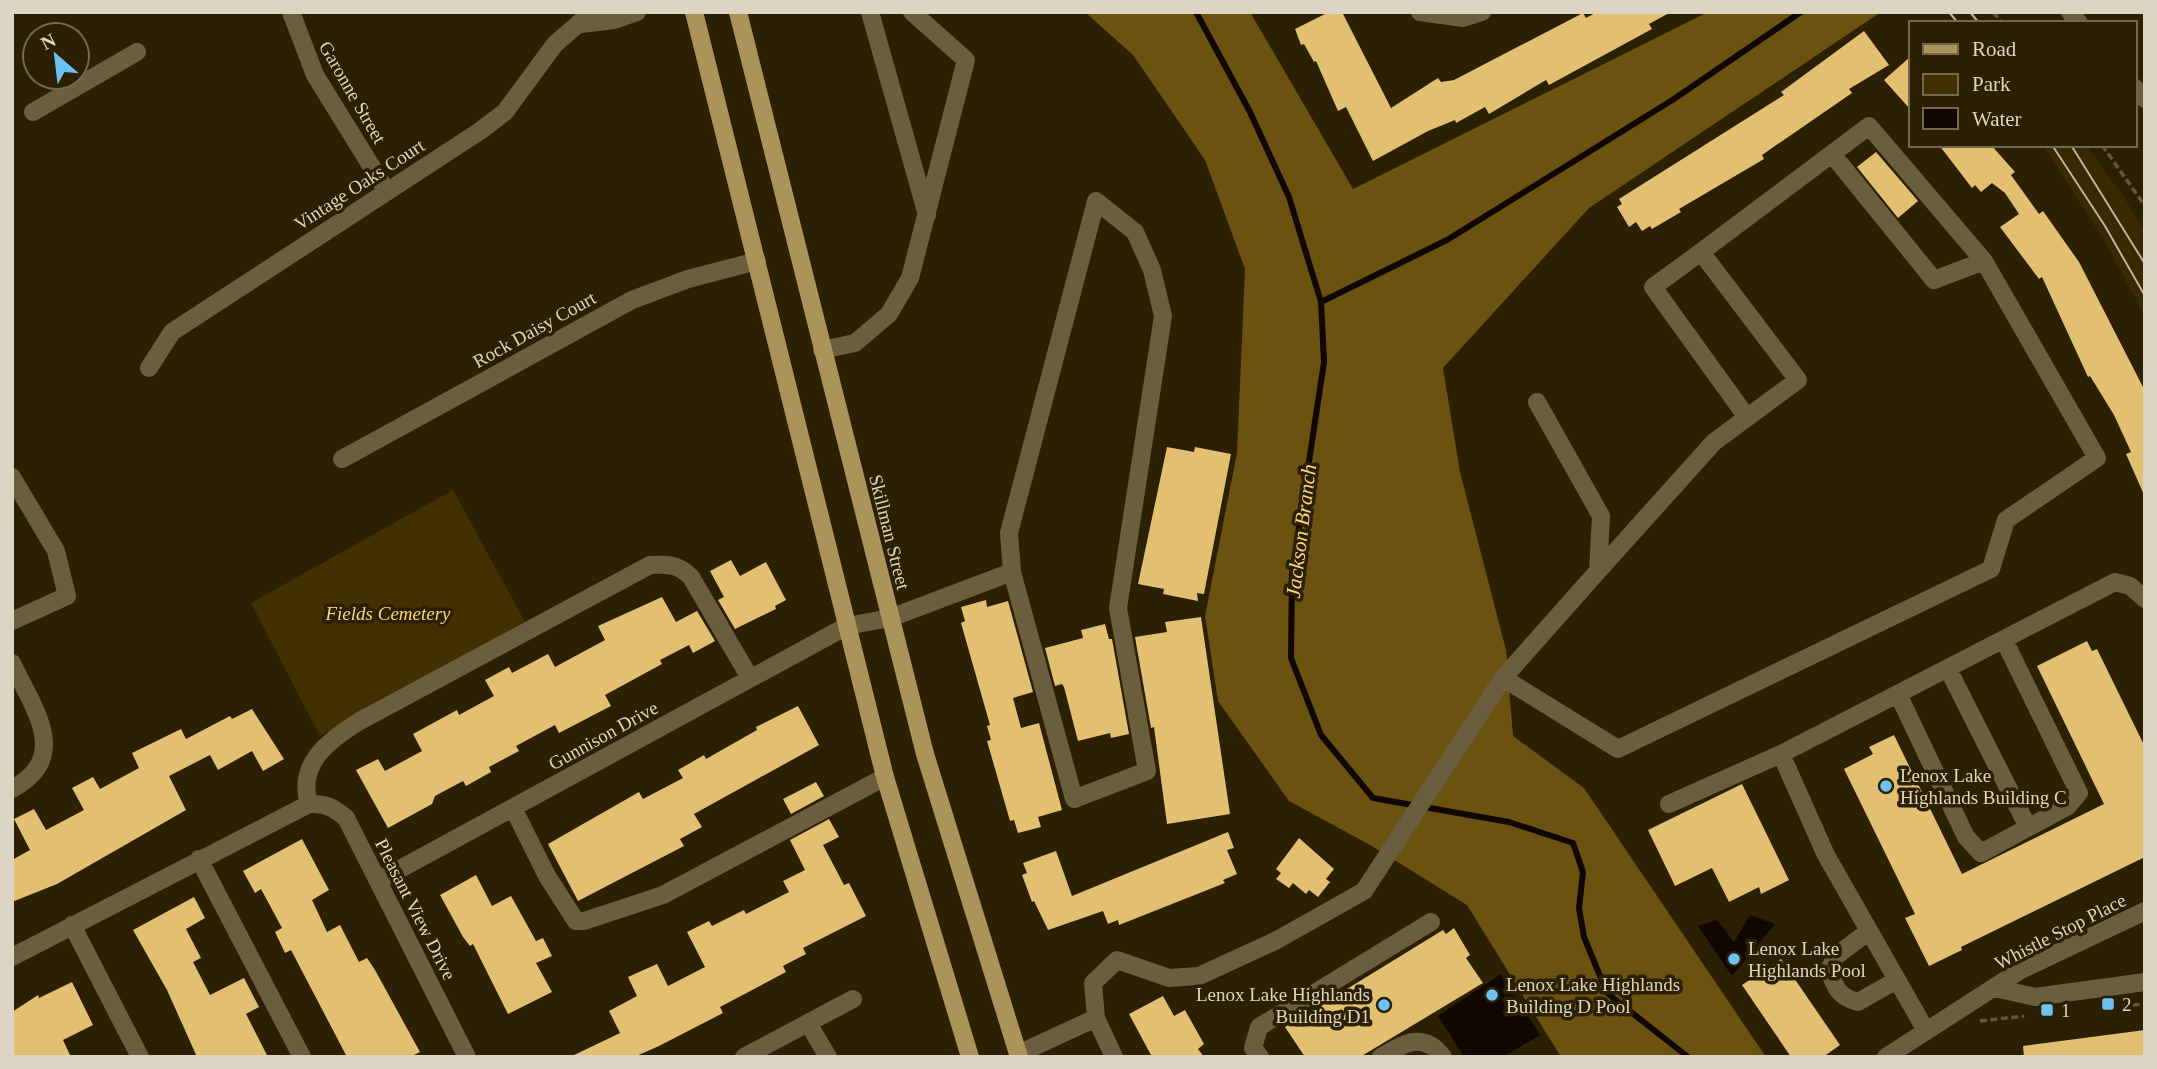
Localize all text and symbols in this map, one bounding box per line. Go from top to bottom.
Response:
north arrow [21,21,91,91]
legend [1909,21,2136,147]
text: N [37,29,59,54]
street label: Garonne Street [315,37,391,148]
text: Road [1972,37,2017,61]
text: Park [1972,72,2011,96]
text: Water [1972,107,2022,131]
street label: Vintage Oaks Court [290,134,429,234]
street label: Rock Daisy Court [469,287,600,372]
water label: Jackson Branch [1281,463,1321,599]
street label: Skillman Street [865,472,914,592]
park label: Fields Cemetery [324,603,451,624]
street label: Gunnison Drive [545,697,662,774]
place label: Lenox Lake Highlands Building C [1900,765,2067,808]
marker: Lenox Lake Highlands Building C [1878,778,1894,794]
street label: Pleasant View Drive [371,835,460,983]
street label: Whistle Stop Place [1991,889,2129,974]
place label: Lenox Lake Highlands Pool [1748,938,1866,981]
marker: Lenox Lake Highlands Pool [1726,951,1742,967]
place label: Lenox Lake Highlands Building D Pool [1506,974,1680,1017]
place label: Lenox Lake Highlands Building D1 [1196,984,1370,1027]
marker: Lenox Lake Highlands Building D Pool [1484,987,1500,1003]
place label: 2 [2122,994,2132,1015]
marker: 2 [2100,996,2116,1012]
marker: Lenox Lake Highlands Building D1 [1376,997,1392,1013]
place label: 1 [2061,1000,2071,1021]
marker: 1 [2039,1002,2055,1018]

